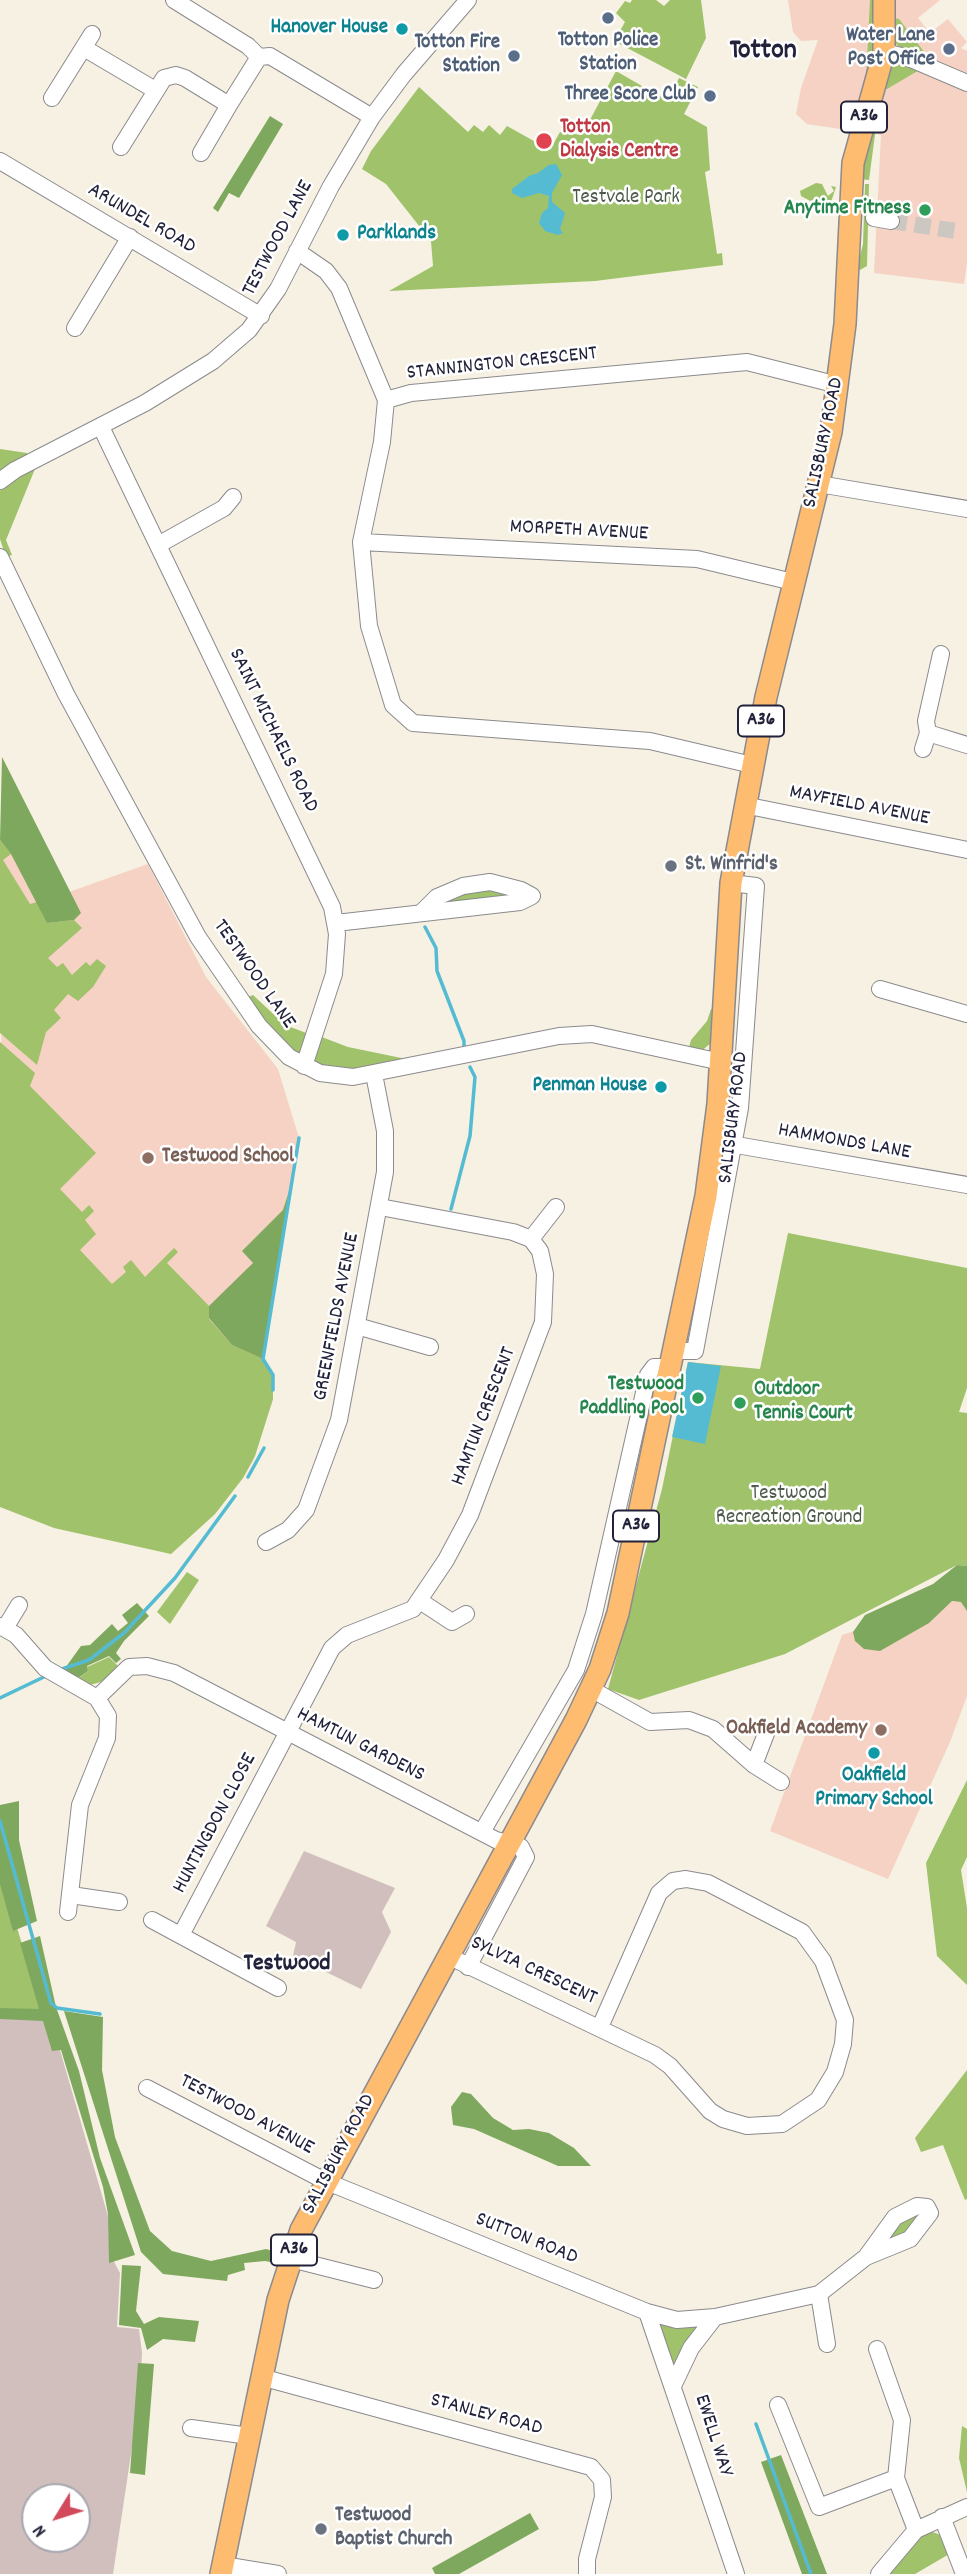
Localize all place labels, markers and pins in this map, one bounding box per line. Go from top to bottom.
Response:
marker: Totton Police Station [600,10,616,26]
place label: Hanover House [271,16,388,42]
marker: Hanover House [394,21,410,37]
place label: Water Lane Post Office [846,24,935,74]
place label: Totton Police Station [558,29,658,79]
place label: Totton Fire Station [415,31,500,81]
marker: Water Lane Post Office [941,41,957,57]
marker: Totton Fire Station [506,48,522,64]
place label: Three Score Club [564,83,696,109]
marker: Three Score Club [702,88,718,104]
place label: Totton Dialysis Centre [560,116,678,166]
marker: Totton Dialysis Centre [534,131,554,151]
place label: Anytime Fitness [784,197,911,223]
marker: Anytime Fitness [917,202,933,218]
place label: Parklands [357,222,436,248]
marker: Parklands [335,227,351,243]
place label: St. Winfrid's [685,853,778,879]
marker: St. Winfrid's [663,858,679,874]
place label: Penman House [533,1074,647,1100]
marker: Penman House [653,1079,669,1095]
place label: Testwood School [162,1145,294,1171]
marker: Testwood School [140,1150,156,1166]
place label: Testwood Paddling Pool [579,1373,684,1423]
place label: Outdoor Tennis Court [754,1378,853,1428]
marker: Testwood Paddling Pool [690,1390,706,1406]
marker: Outdoor Tennis Court [732,1395,748,1411]
place label: Oakfield Academy [726,1717,867,1743]
marker: Oakfield Academy [873,1722,889,1738]
marker: Oakfield Primary School [866,1745,882,1761]
place label: Oakfield Primary School [815,1764,933,1814]
place label: Testwood Baptist Church [335,2504,452,2554]
marker: Testwood Baptist Church [313,2521,329,2537]

